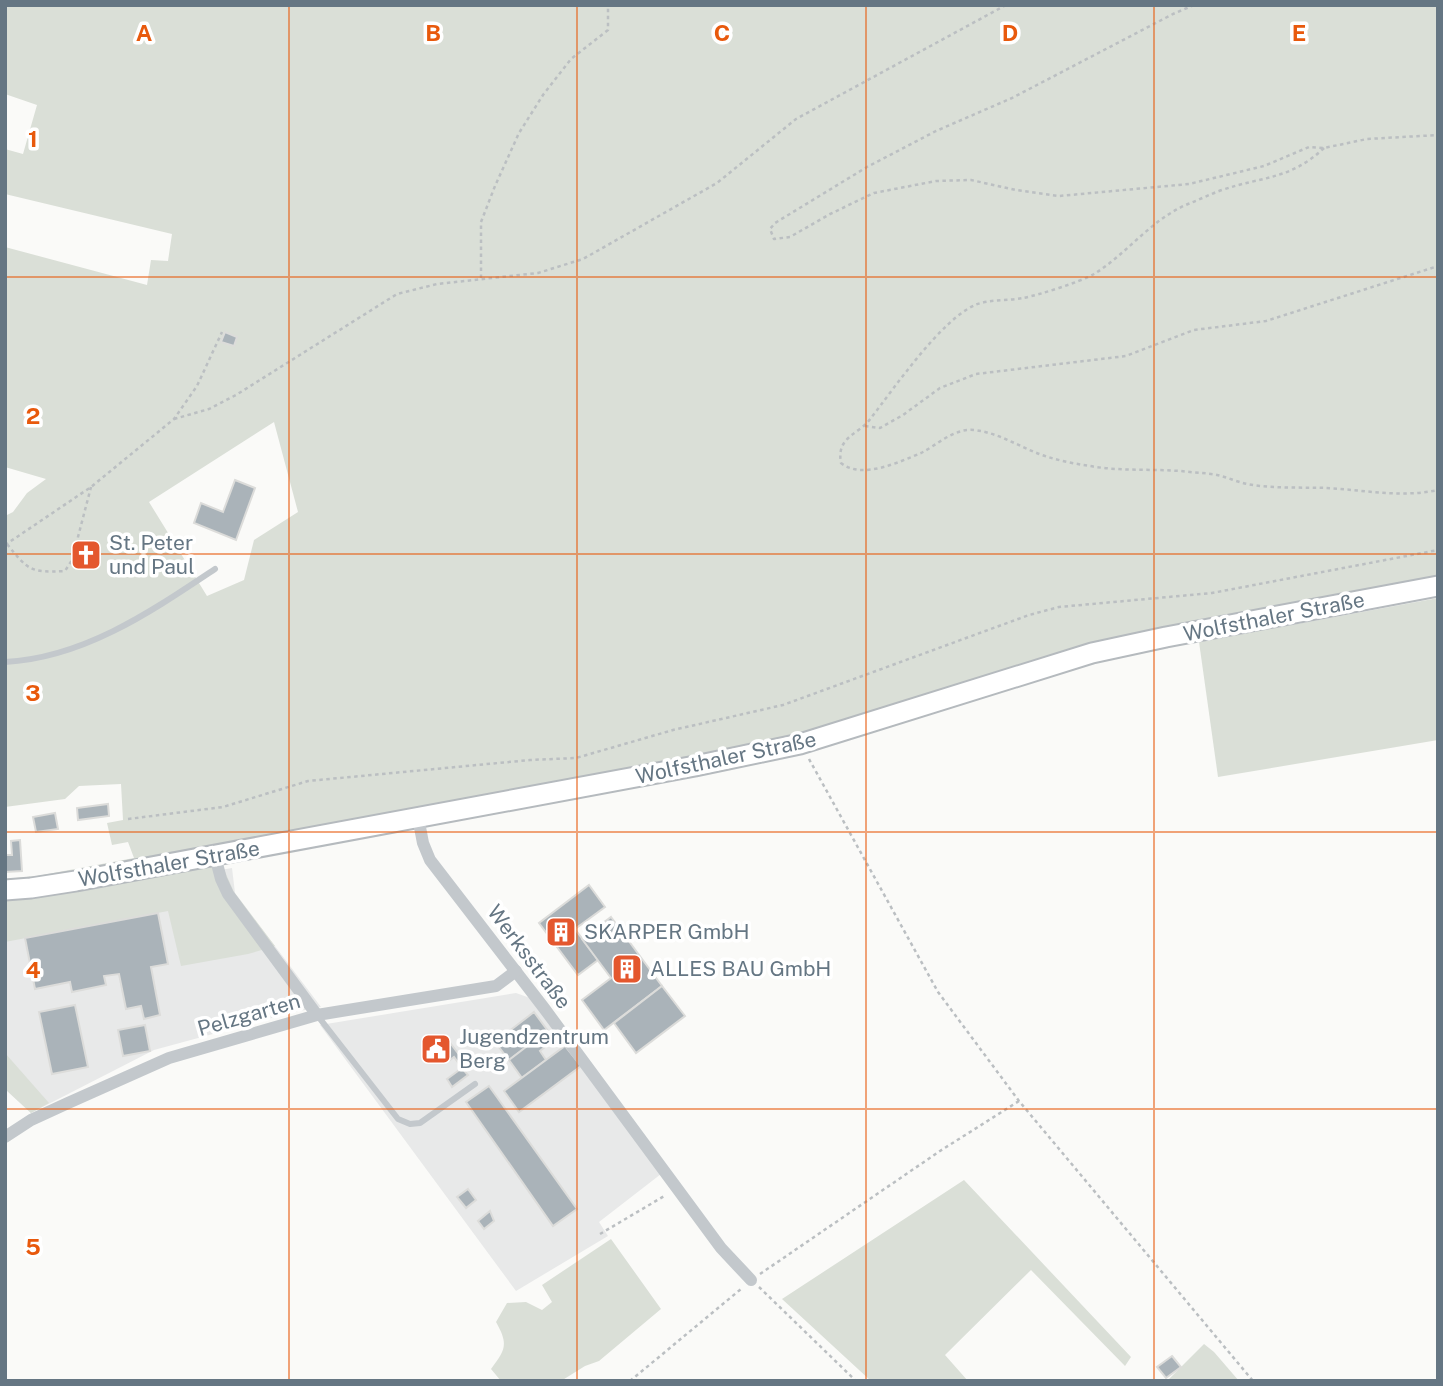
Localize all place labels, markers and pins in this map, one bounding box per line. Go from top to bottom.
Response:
place label: St. Peter und Paul [109,530,195,579]
church icon: St. Peter und Paul [69,538,103,572]
building icon: SKARPER GmbH [544,915,578,949]
place label: SKARPER GmbH [584,919,750,944]
building icon: ALLES BAU GmbH [610,952,644,986]
place label: ALLES BAU GmbH [650,956,831,981]
place label: Jugendzentrum Berg [459,1024,609,1073]
public building icon: Jugendzentrum Berg [419,1032,453,1066]

